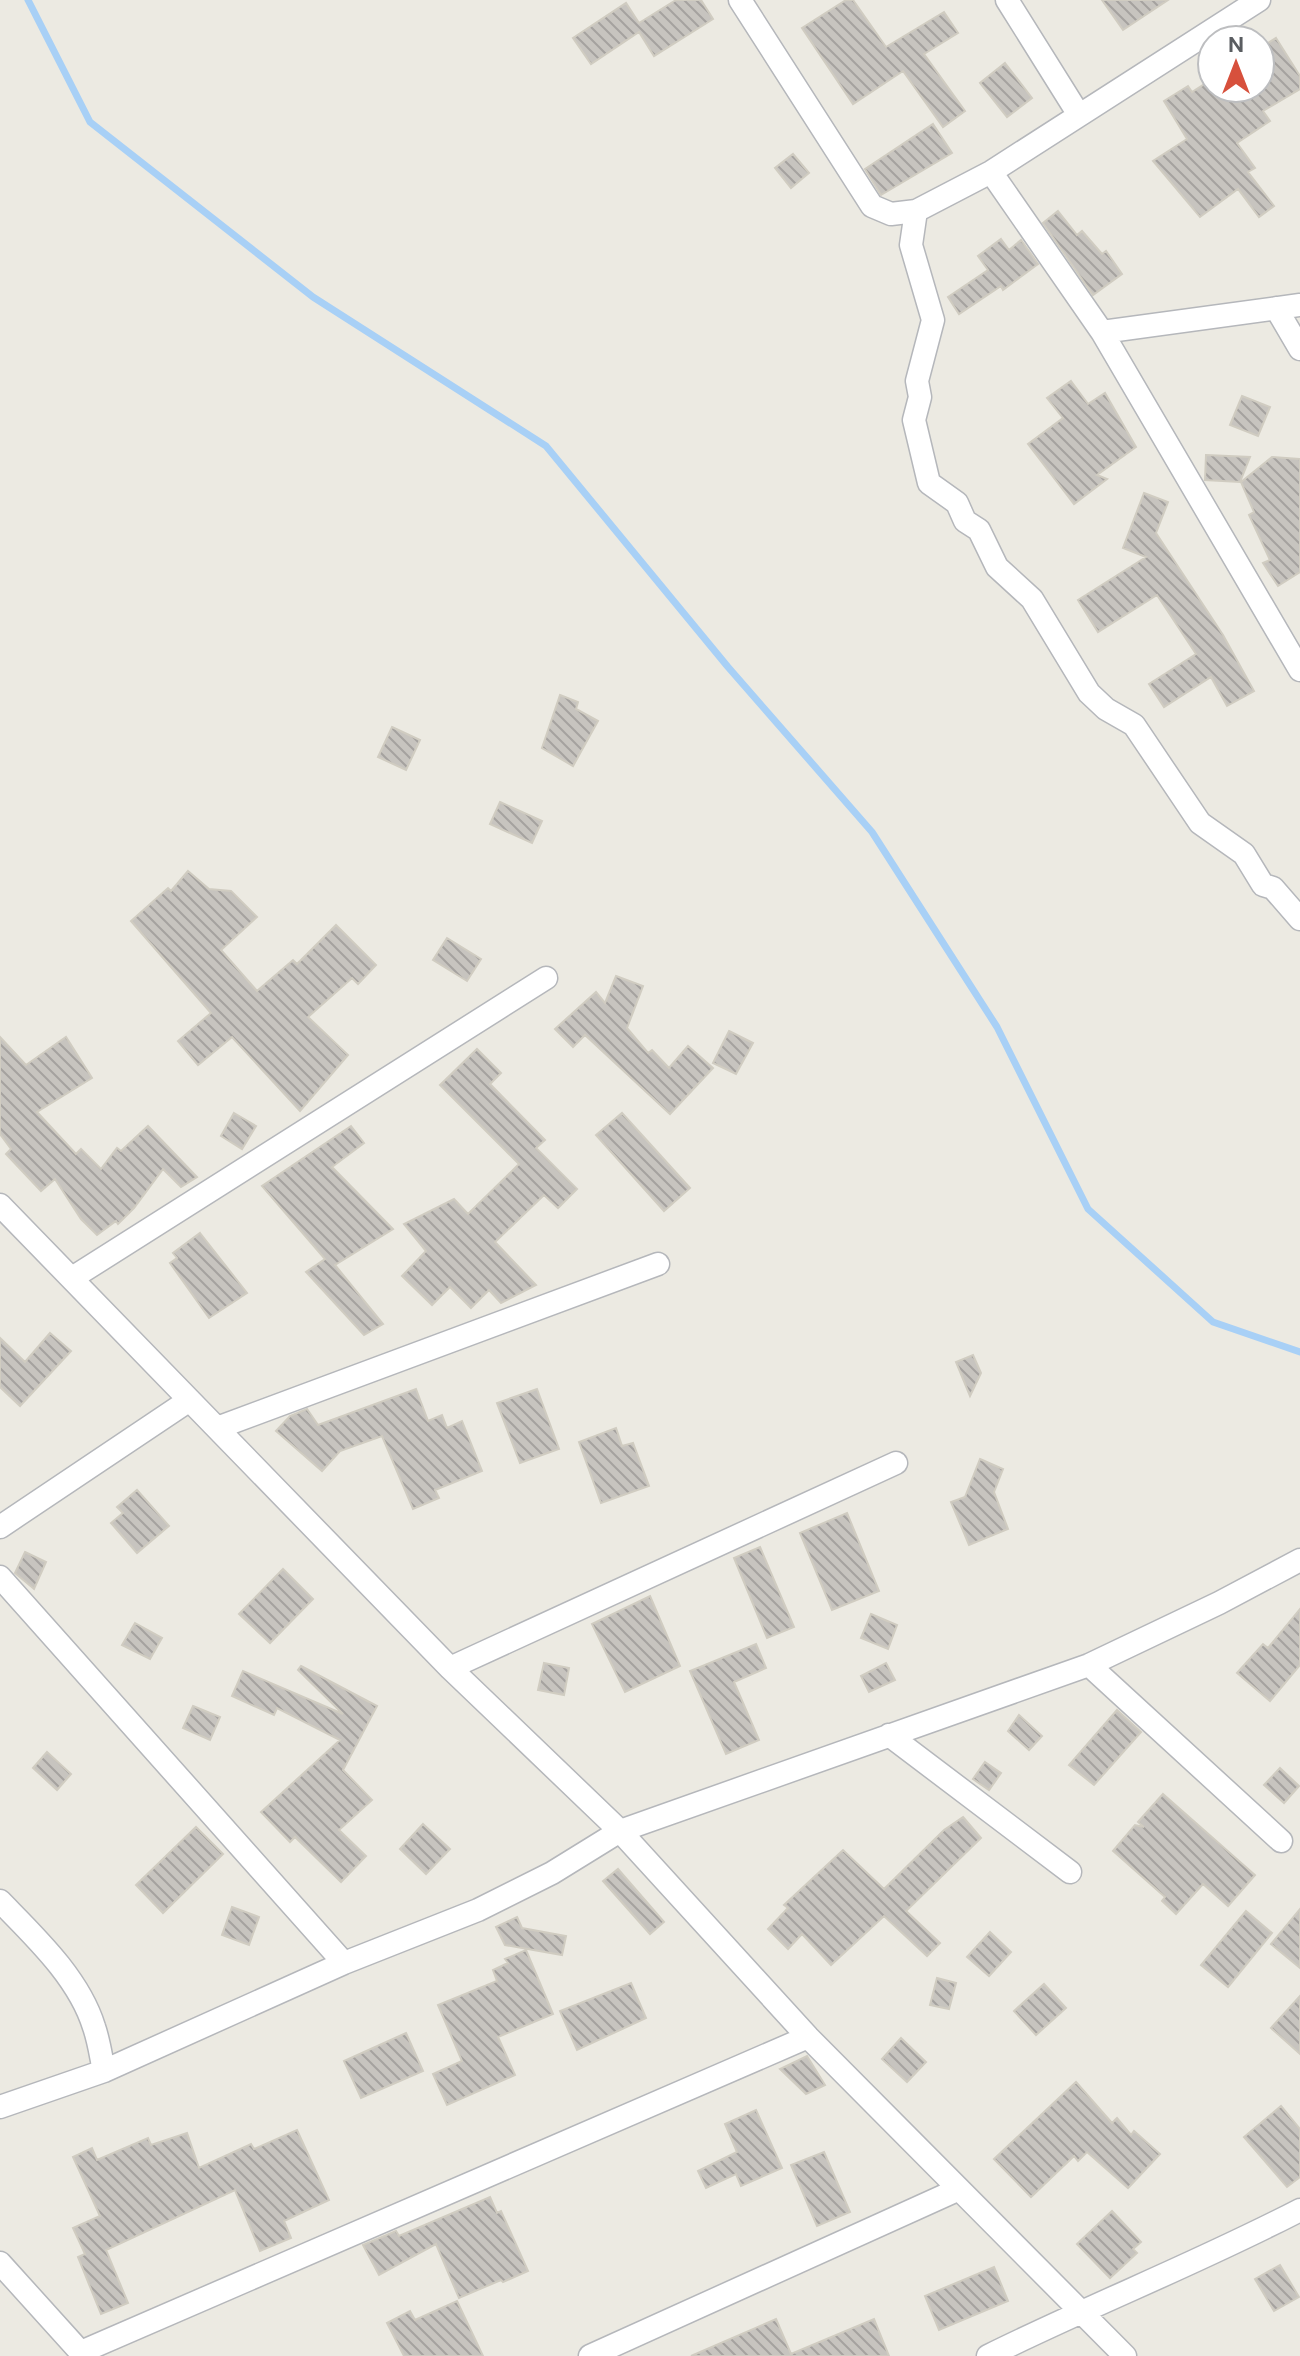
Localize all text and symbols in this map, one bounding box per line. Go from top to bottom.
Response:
north arrow [1196,24,1276,104]
text: N [1228,30,1244,59]

